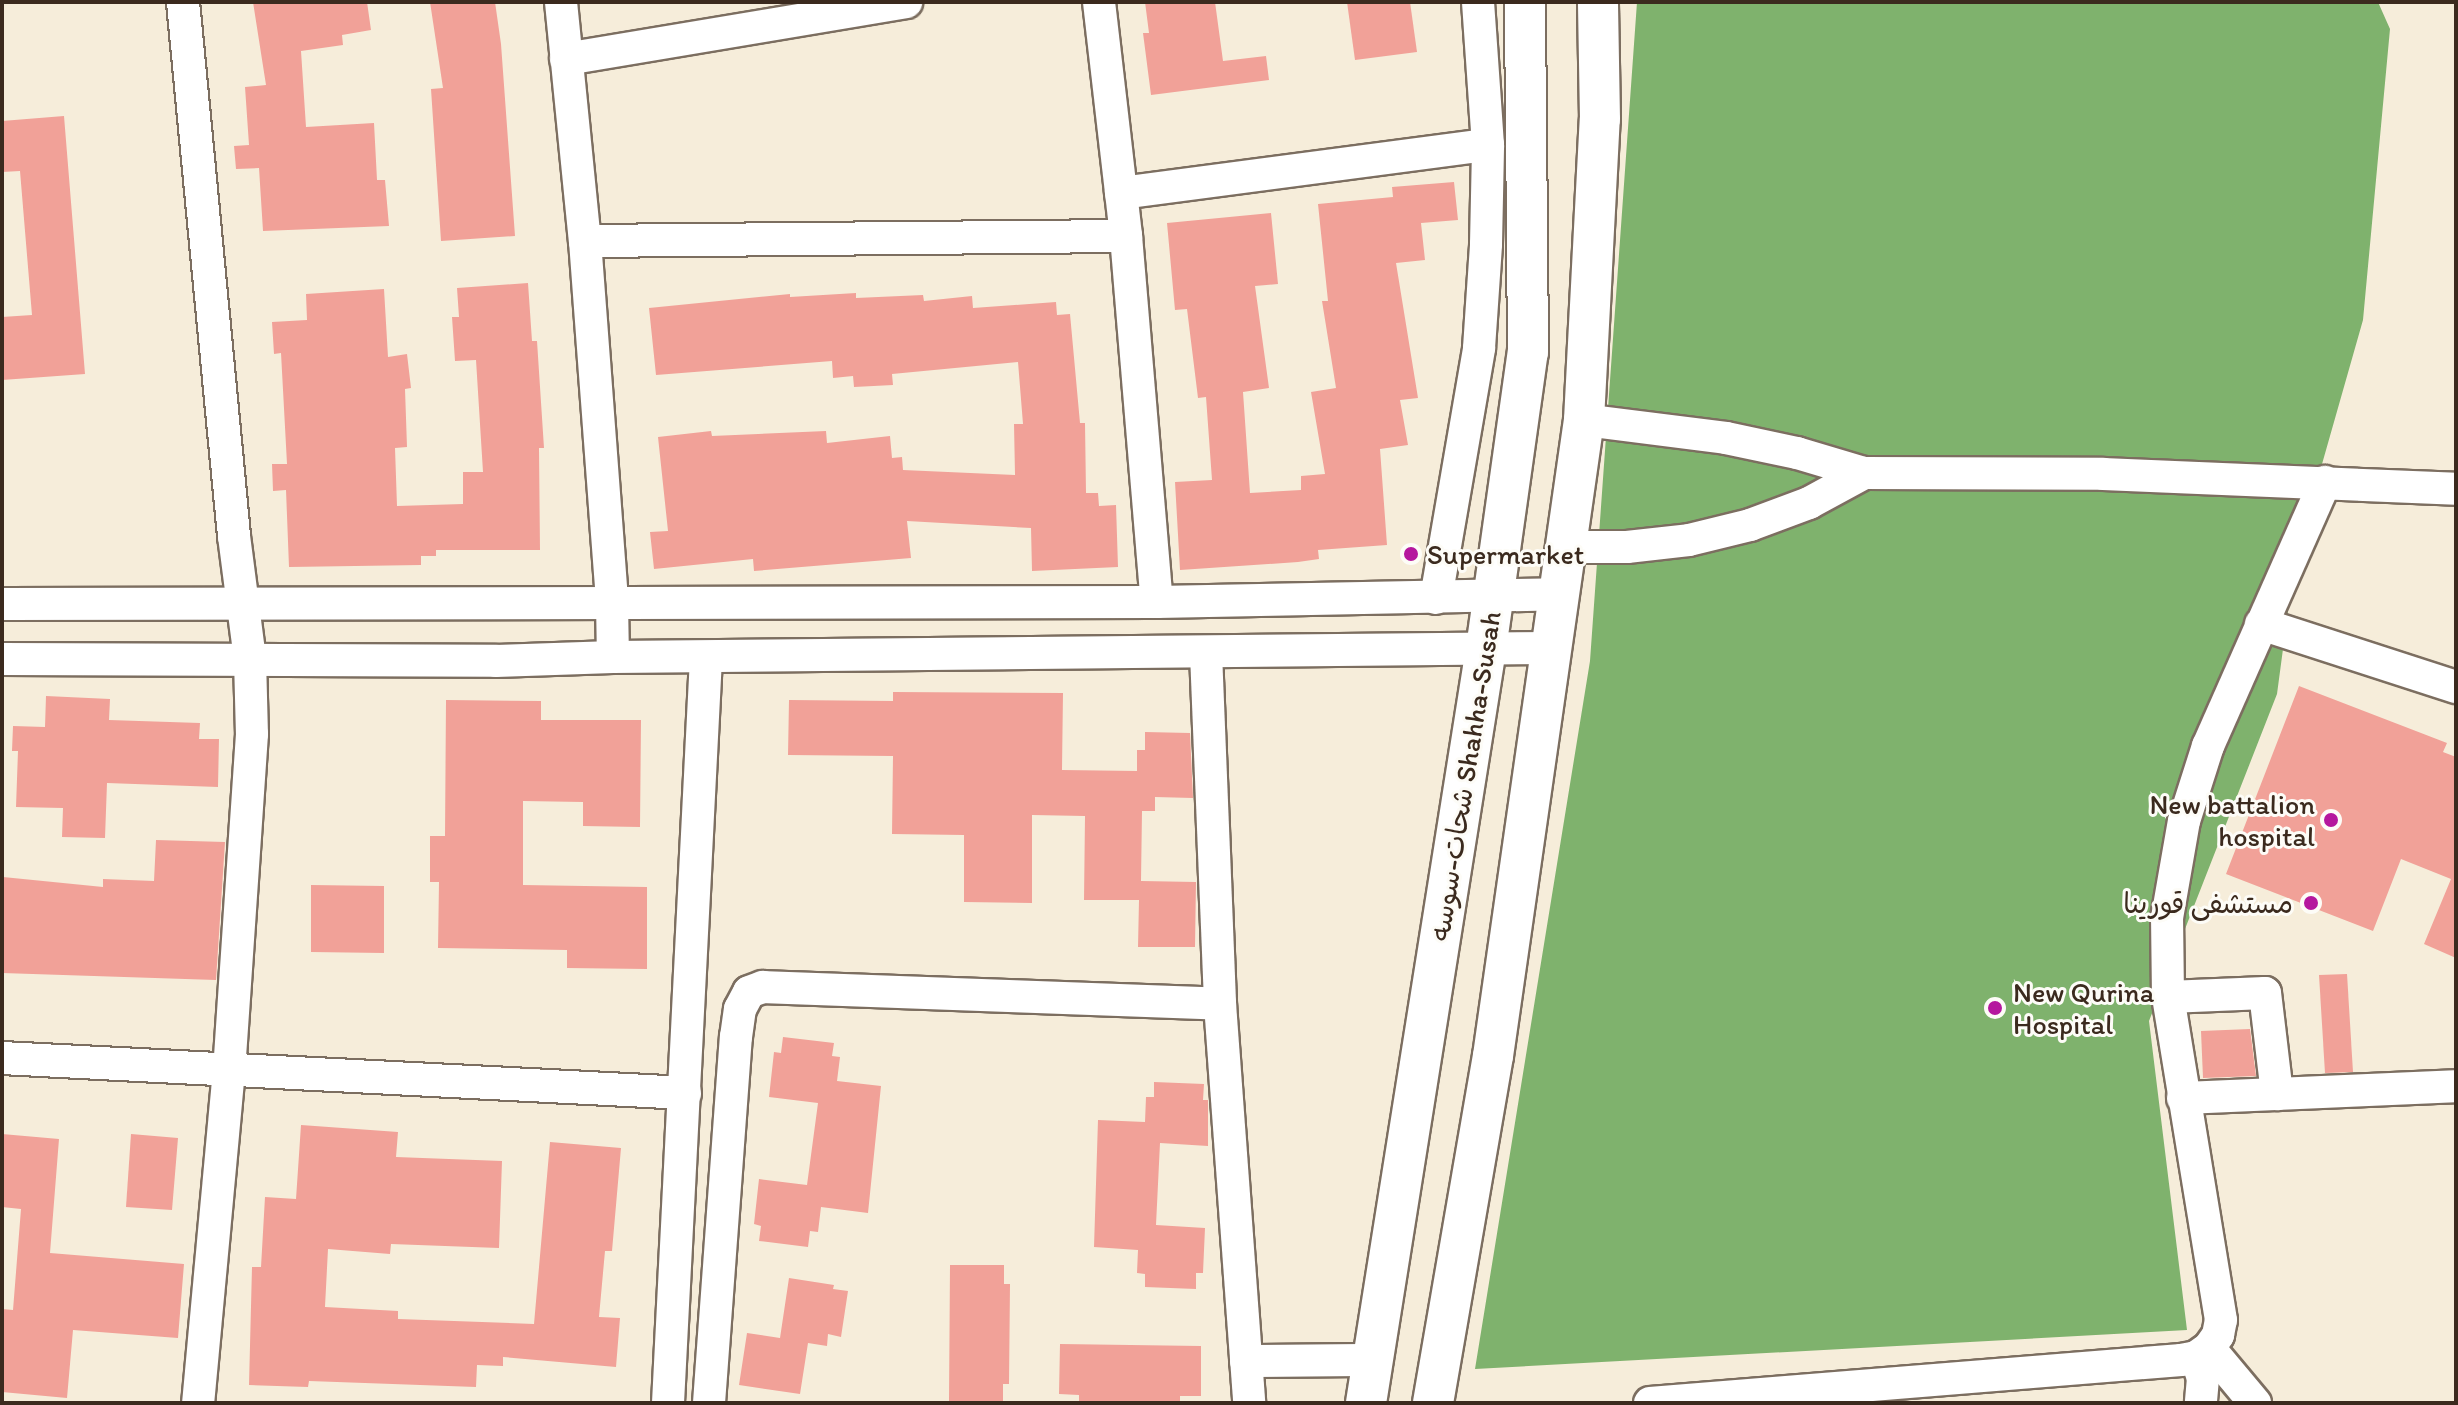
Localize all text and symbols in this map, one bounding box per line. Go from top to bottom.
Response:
place label: Supermarket [1427,537,1584,571]
marker: Supermarket [1402,545,1420,563]
street label: شحات-سوسه Shahha-Susah [1422,609,1508,943]
place label: New battalion hospital [2149,787,2315,853]
marker: New battalion hospital [2322,811,2340,829]
place label: مستشفى قورينا [2123,886,2293,920]
marker: مستشفى قورينا [2300,892,2322,914]
place label: New Qurina Hospital [2013,975,2154,1041]
marker: New Qurina Hospital [1984,997,2006,1019]

